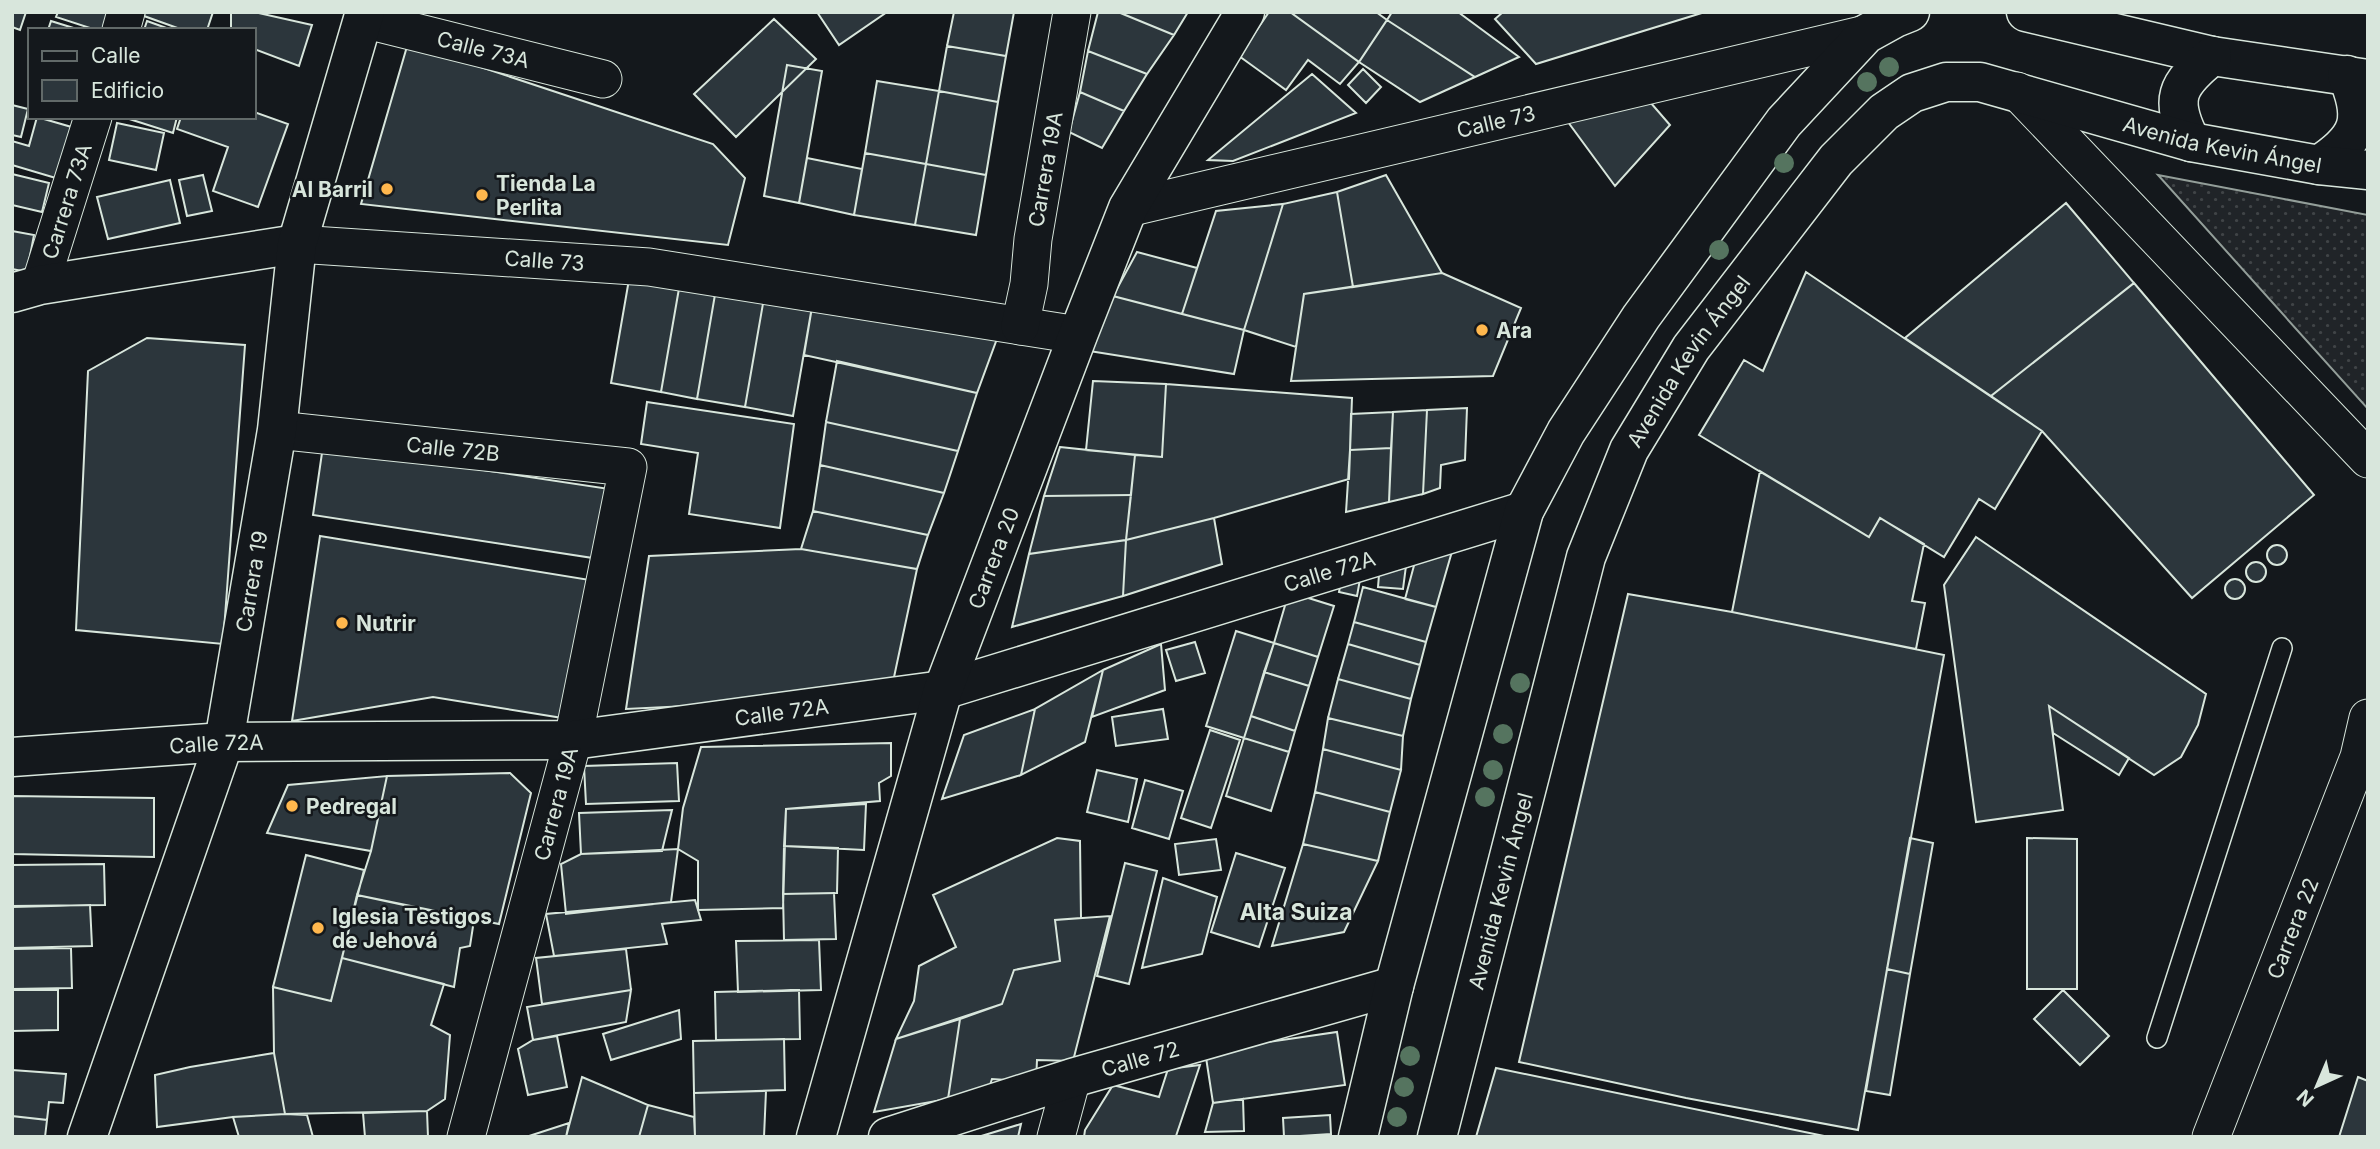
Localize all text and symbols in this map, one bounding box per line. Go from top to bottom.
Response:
street label: Calle 73A [434,25,532,73]
legend [28,28,256,119]
text: Calle [91,43,141,68]
text: Edificio [91,78,164,103]
street label: Calle 73 [1454,100,1538,143]
street label: Carrera 19A [1023,109,1067,229]
street label: Avenida Kevin Ángel [2120,111,2324,178]
street label: Carrera 73A [37,140,96,262]
place label: Tienda La Perlita [496,171,596,220]
place label: Al Barril [292,177,373,202]
marker: Al Barril [379,181,395,197]
marker: Tienda La Perlita [474,187,490,203]
street label: Calle 73 [504,245,585,275]
street label: Avenida Kevin Ángel [1621,270,1755,452]
place label: Ara [1496,318,1532,343]
marker: Ara [1474,322,1490,338]
street label: Calle 72B [405,431,501,466]
street label: Carrera 20 [963,504,1024,612]
street label: Carrera 19 [230,529,272,634]
street label: Calle 72A [1280,545,1378,597]
place label: Nutrir [356,611,416,636]
marker: Nutrir [334,615,350,631]
street label: Calle 72A [733,693,830,731]
street label: Calle 72A [168,729,264,758]
street label: Carrera 19A [529,744,583,864]
street label: Avenida Kevin Ángel [1463,790,1537,992]
place label: Pedregal [306,794,397,819]
marker: Pedregal [284,798,300,814]
street label: Carrera 22 [2261,874,2323,982]
district label: Alta Suiza [1239,898,1353,926]
place label: Iglesia Testigos de Jehová [332,904,492,953]
marker: Iglesia Testigos de Jehová [310,920,326,936]
street label: Calle 72 [1098,1036,1182,1082]
north arrow [2282,1051,2352,1121]
text: N [2292,1085,2319,1111]

